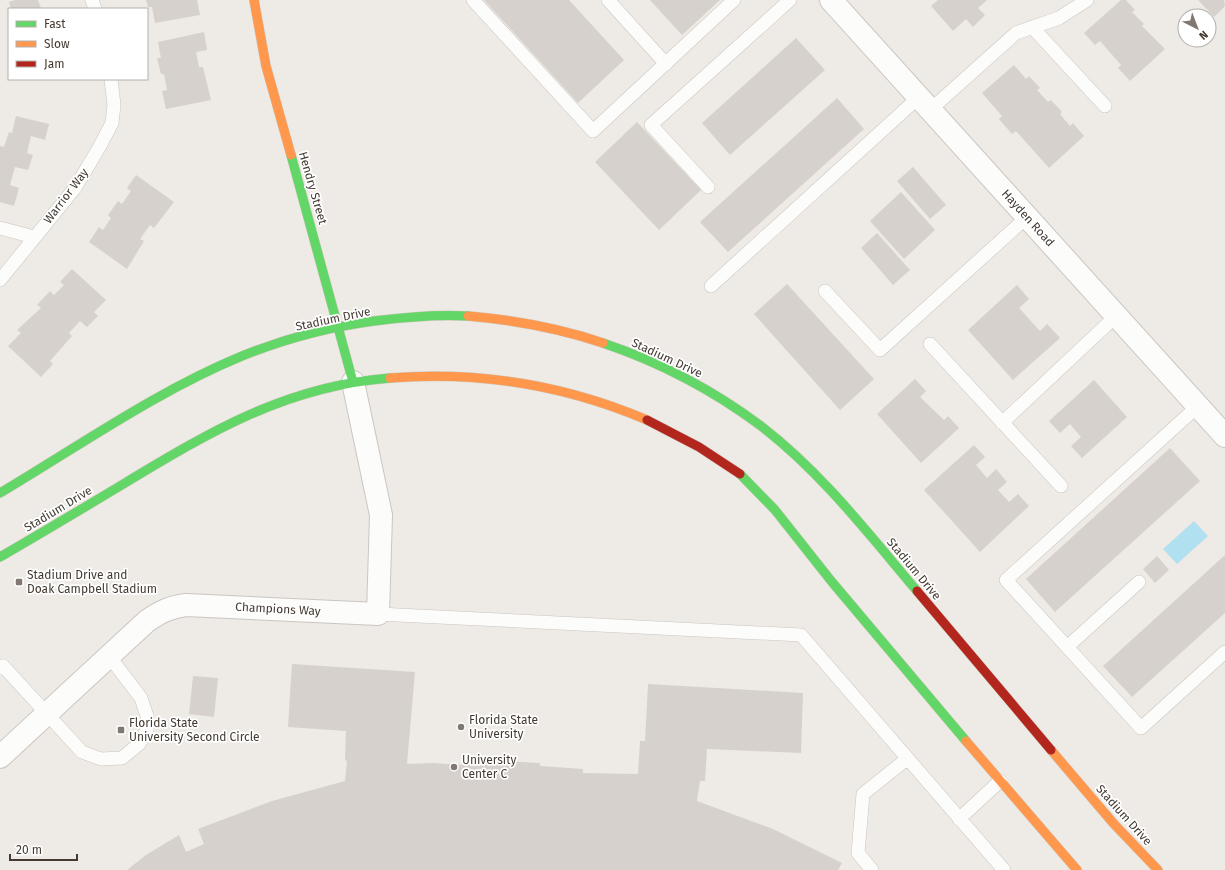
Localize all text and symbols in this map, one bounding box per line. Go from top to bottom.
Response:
legend [8,8,148,80]
north arrow [1177,8,1217,48]
text: Fast [44,17,66,31]
text: N [1196,28,1210,42]
text: Slow [44,37,70,51]
text: Jam [44,57,64,71]
street label: Hendry Street [296,150,330,227]
street label: Warrior Way [41,166,91,226]
street label: Hayden Road [999,187,1057,249]
street label: Stadium Drive [294,304,372,334]
street label: Stadium Drive [629,335,705,381]
street label: Stadium Drive [22,483,94,535]
street label: Stadium Drive [884,535,944,603]
place label: Stadium Drive and Doak Campbell Stadium [27,568,157,596]
marker: Stadium Drive and Doak Campbell Stadium [14,577,24,587]
street label: Champions Way [235,600,321,618]
place label: Florida State University [469,713,538,741]
place label: Florida State University Second Circle [129,716,260,744]
marker: Florida State University [456,722,466,732]
marker: Florida State University Second Circle [116,725,126,735]
place label: University Center C [462,753,516,781]
marker: University Center C [449,762,459,772]
street label: Stadium Drive [1093,782,1155,848]
scale bar [10,836,77,862]
text: 20 m [16,843,42,857]

